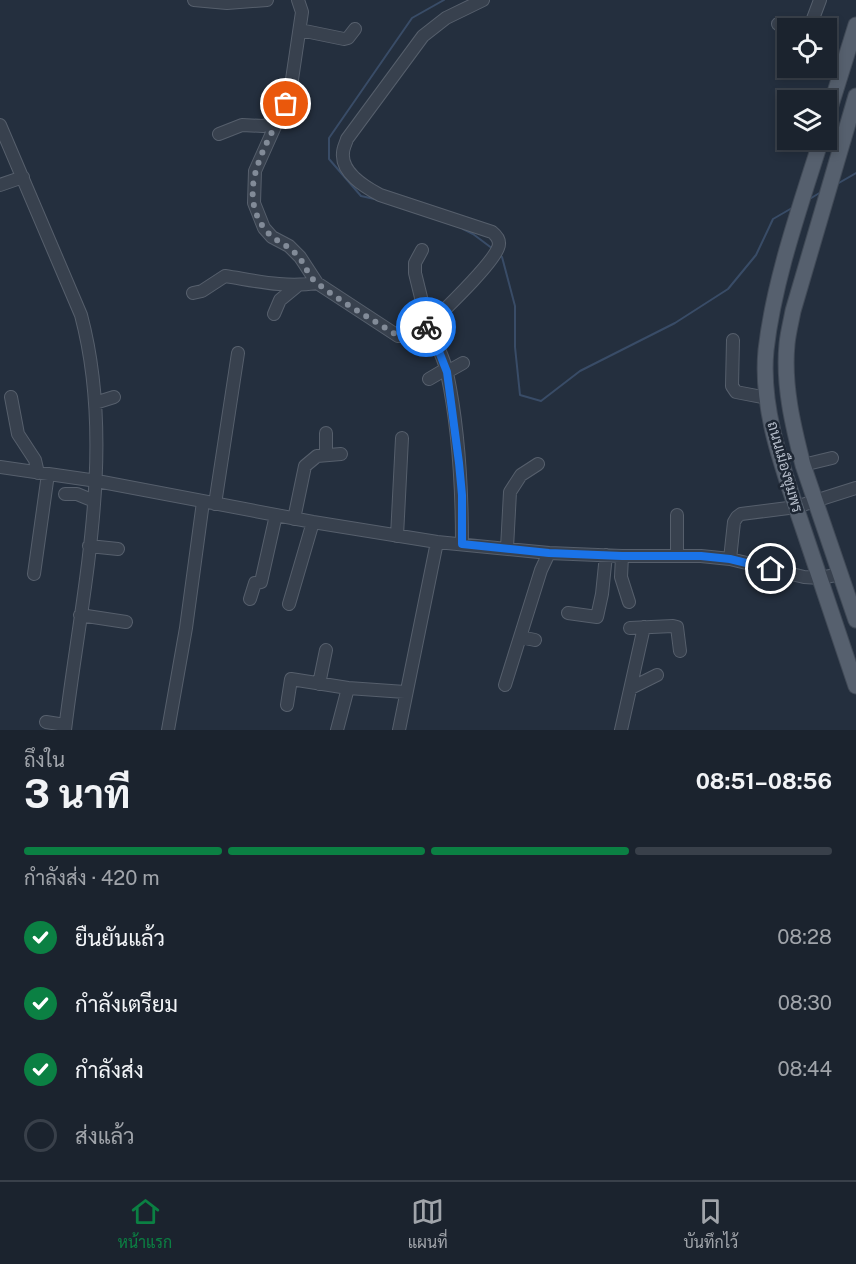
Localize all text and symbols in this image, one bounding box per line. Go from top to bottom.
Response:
map controls [777,18,837,150]
button: locate [777,18,837,78]
pin [260,78,311,129]
icon: bag [269,87,302,120]
button: layers [777,90,837,150]
courier [396,297,456,357]
icon: bike [410,311,443,344]
street label: ถนนเมืองชุมพร [762,419,808,515]
pin [745,543,796,594]
icon: home [754,552,787,585]
text: ถึงใน [24,748,65,772]
text: 08:51–08:56 [696,768,832,794]
text: 3 นาที [24,771,130,817]
text: กำลังส่ง · 420 m [24,866,160,890]
icon: check [24,921,57,954]
text: ยืนยันแล้ว [75,925,165,951]
text: 08:28 [777,925,832,949]
icon: check [24,987,57,1020]
text: กำลังเตรียม [75,991,178,1017]
text: 08:30 [778,991,832,1015]
icon: check [24,1053,57,1086]
text: กำลังส่ง [75,1057,144,1083]
text: 08:44 [777,1057,832,1081]
text: ส่งแล้ว [75,1123,135,1149]
tab: หน้าแรก [118,1195,172,1252]
tab: แผนที่ [408,1195,448,1252]
tab: บันทึกไว้ [683,1195,738,1252]

